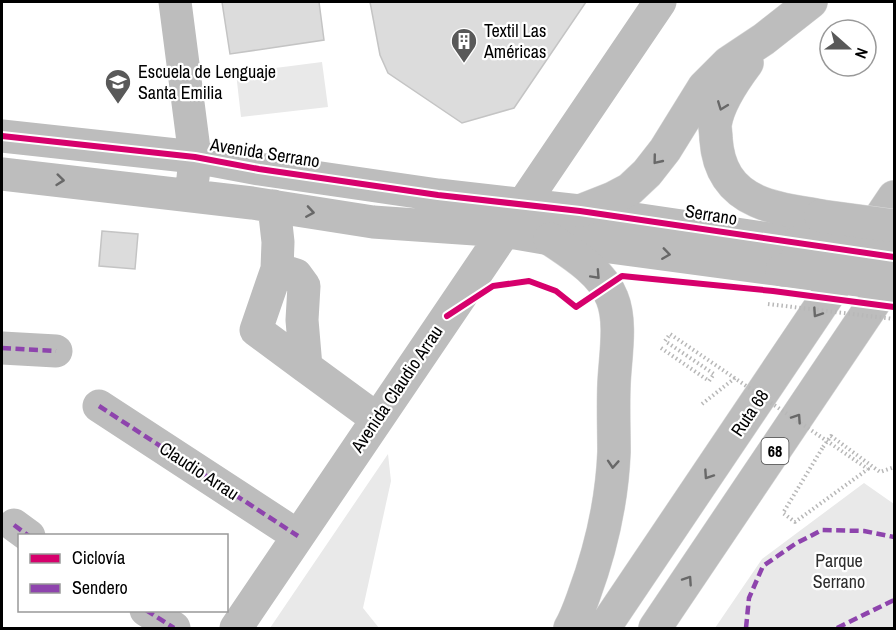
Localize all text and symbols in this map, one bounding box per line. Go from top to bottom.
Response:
place label: Textil Las Américas [483,18,546,64]
north arrow [818,18,878,78]
building icon: Textil Las Américas [449,26,479,64]
text: N [850,45,874,62]
place label: Escuela de Lenguaje Santa Emilia [138,59,276,105]
school or university icon: Escuela de Lenguaje Santa Emilia [103,67,133,105]
one-way arrow [716,100,729,111]
street label: Avenida Serrano [208,131,322,173]
one-way arrow [654,153,665,164]
one-way arrow [55,174,64,186]
street label: Serrano [683,198,739,231]
one-way arrow [305,205,315,217]
one-way arrow [661,248,670,260]
one-way arrow [589,268,600,279]
one-way arrow [813,306,824,317]
street label: Avenida Claudio Arrau [344,320,448,458]
street label: Ruta 68 [725,384,774,441]
one-way arrow [789,414,801,424]
street label: Claudio Arrau [155,436,244,506]
road number: 68 [762,438,788,464]
one-way arrow [607,459,620,468]
one-way arrow [704,468,715,479]
legend [18,534,228,612]
text: Ciclovía [72,545,125,570]
park label: Parque Serrano [813,548,865,594]
text: Sendero [72,575,128,600]
one-way arrow [680,576,692,586]

